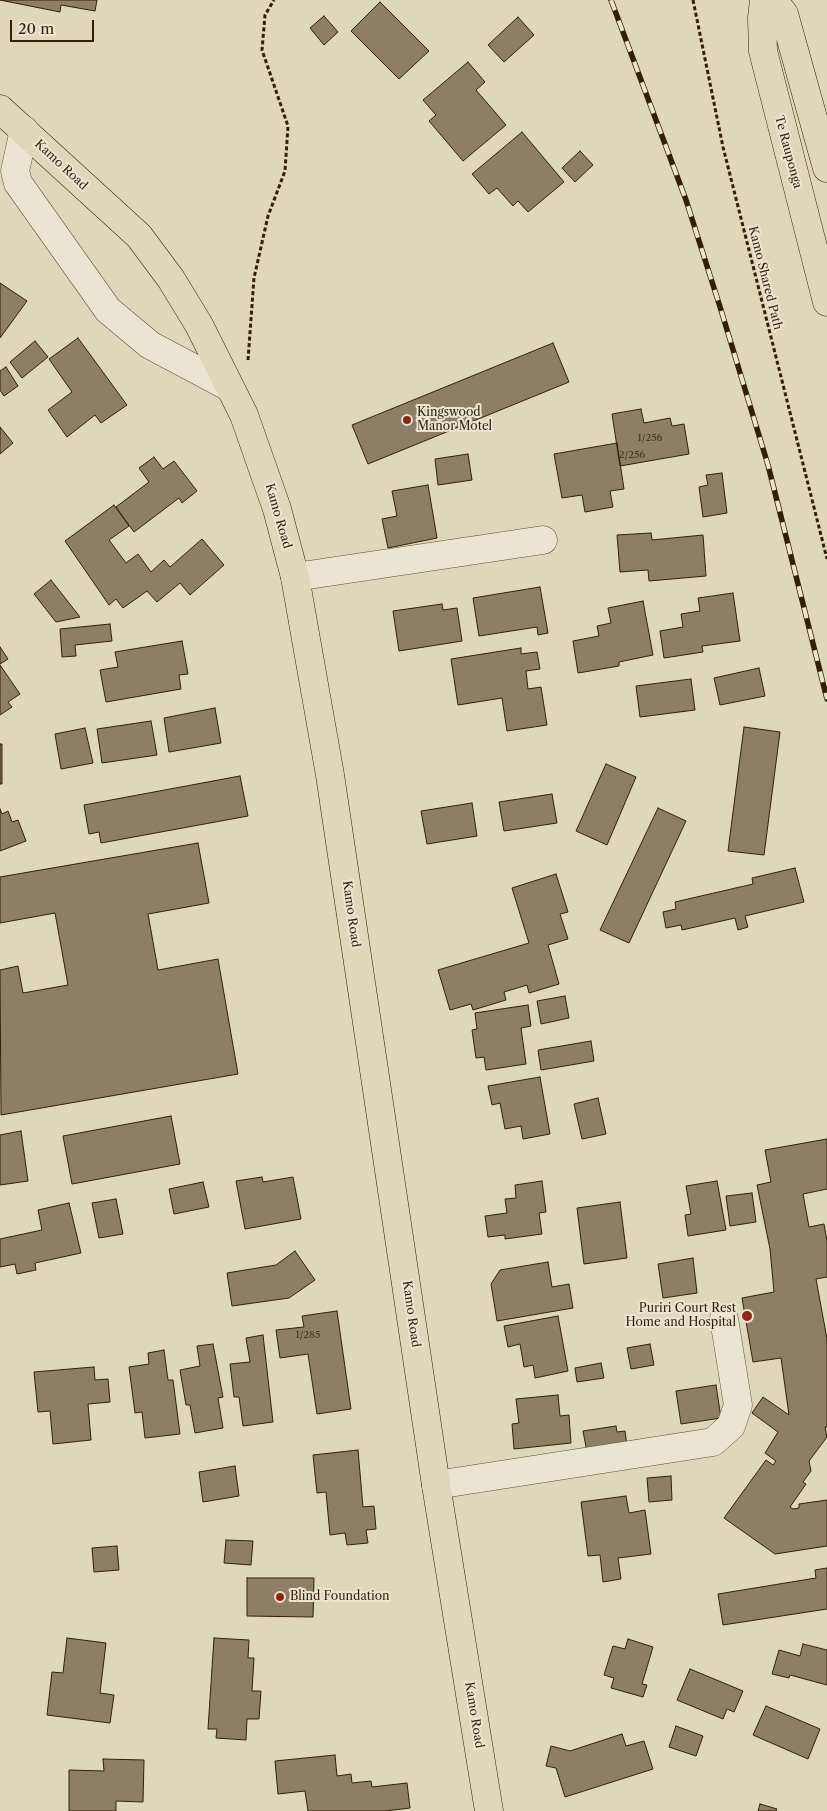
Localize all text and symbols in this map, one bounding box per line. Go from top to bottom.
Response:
scale bar [12,10,96,42]
text: 20 m [18,19,54,38]
street label: Te Rauponga [771,114,805,190]
street label: Kamo Road [32,137,90,193]
street label: Kamo Shared Path [745,225,785,331]
place label: Kingswood Manor Motel [417,406,492,434]
marker: Kingswood Manor Motel [401,414,413,426]
house number: 1/256 [638,432,662,444]
house number: 2/256 [619,449,645,461]
street label: Kamo Road [262,482,294,550]
street label: Kamo Road [339,880,363,948]
street label: Kamo Road [399,1280,423,1348]
place label: Puriri Court Rest Home and Hospital [625,1302,736,1330]
marker: Puriri Court Rest Home and Hospital [740,1309,754,1323]
house number: 1/285 [296,1329,320,1341]
place label: Blind Foundation [290,1590,389,1604]
marker: Blind Foundation [274,1591,286,1603]
street label: Kamo Road [462,1681,486,1749]

